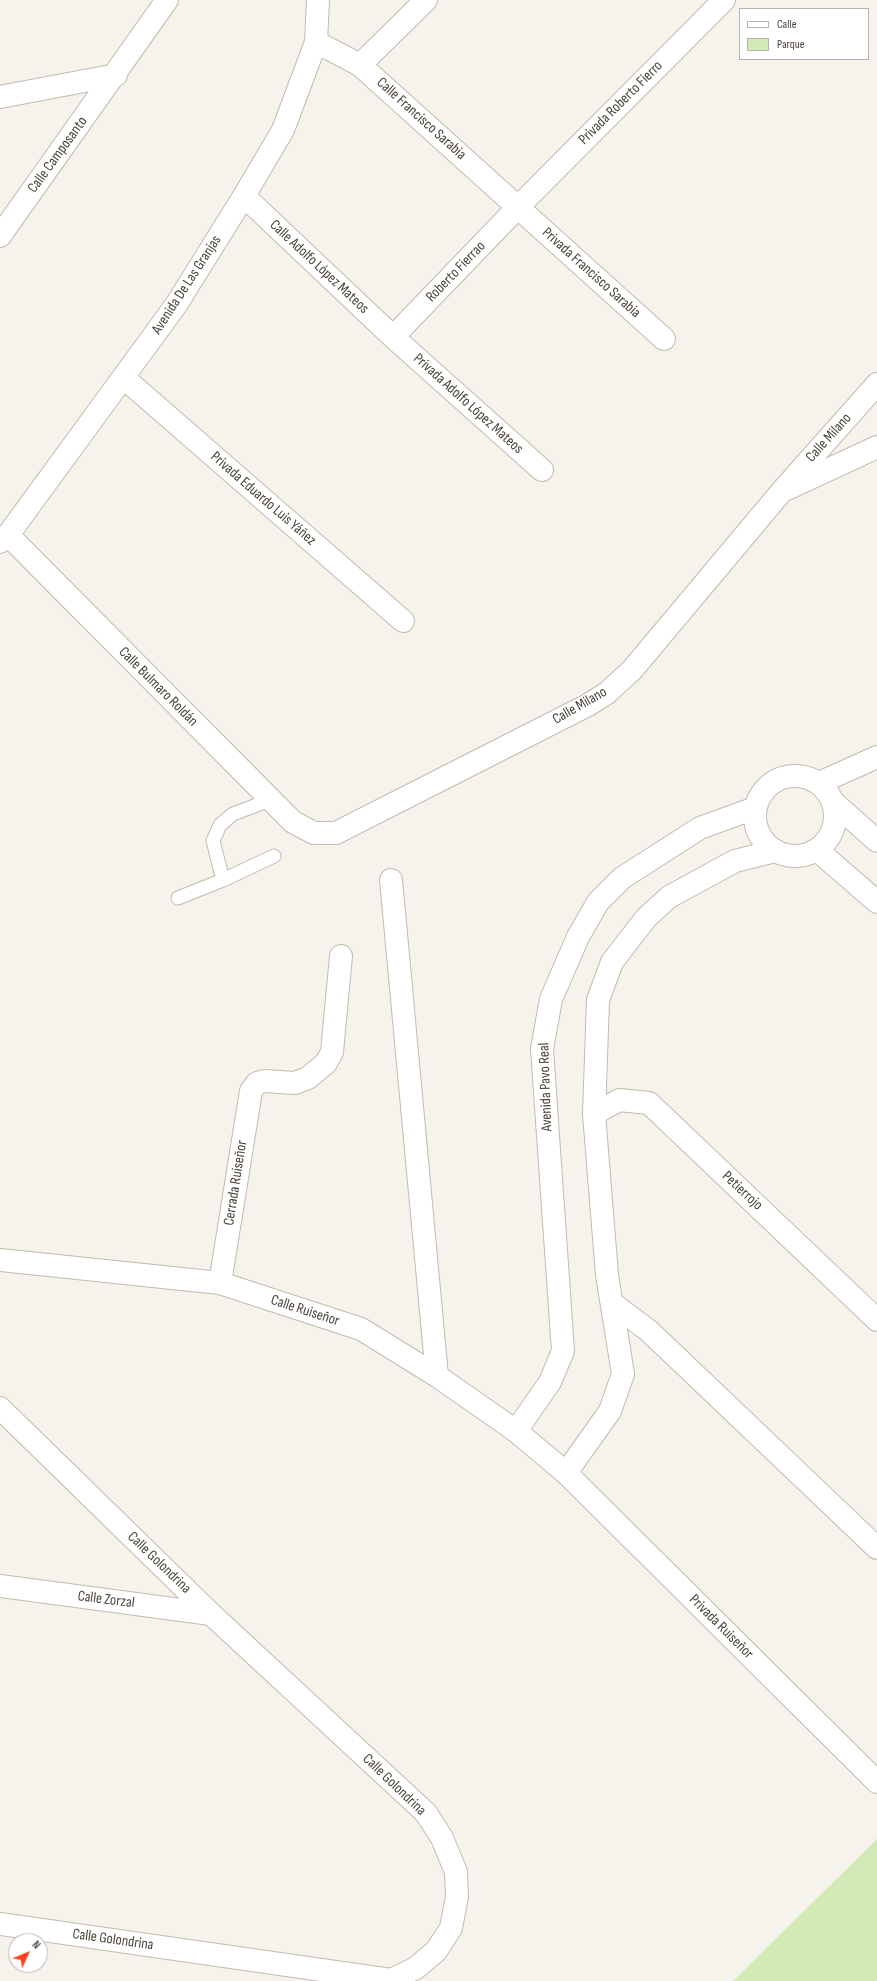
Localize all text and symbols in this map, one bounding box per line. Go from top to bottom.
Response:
legend [739,8,869,60]
text: Calle [777,17,797,32]
text: Parque [777,37,805,52]
street label: Privada Roberto Fierro [575,57,667,149]
street label: Calle Francisco Sarabia [373,74,469,164]
street label: Calle Camposanto [24,113,92,197]
street label: Calle Adolfo López Mateos [266,216,372,318]
street label: Privada Francisco Sarabia [538,224,644,322]
street label: Avenida De Las Granjas [148,232,226,338]
street label: Roberto Fierrao [422,238,490,306]
street label: Privada Adolfo López Mateos [409,350,527,458]
street label: Calle Milano [802,410,856,466]
street label: Privada Eduardo Luis Yáñez [206,448,320,550]
street label: Calle Bulmaro Roldán [115,644,201,730]
street label: Calle Milano [550,683,610,729]
street label: Avenida Pavo Real [535,1042,557,1132]
street label: Cerrada Ruiseñor [220,1139,252,1227]
street label: Petierrojo [718,1168,766,1214]
street label: Calle Ruiseñor [268,1291,342,1331]
street label: Calle Golondrina [123,1528,195,1598]
street label: Calle Zorzal [77,1588,135,1612]
street label: Privada Ruiseñor [685,1591,757,1663]
street label: Calle Golondrina [358,1750,430,1820]
street label: Calle Golondrina [71,1925,155,1955]
north arrow [8,1933,48,1973]
text: N [30,1938,43,1952]

